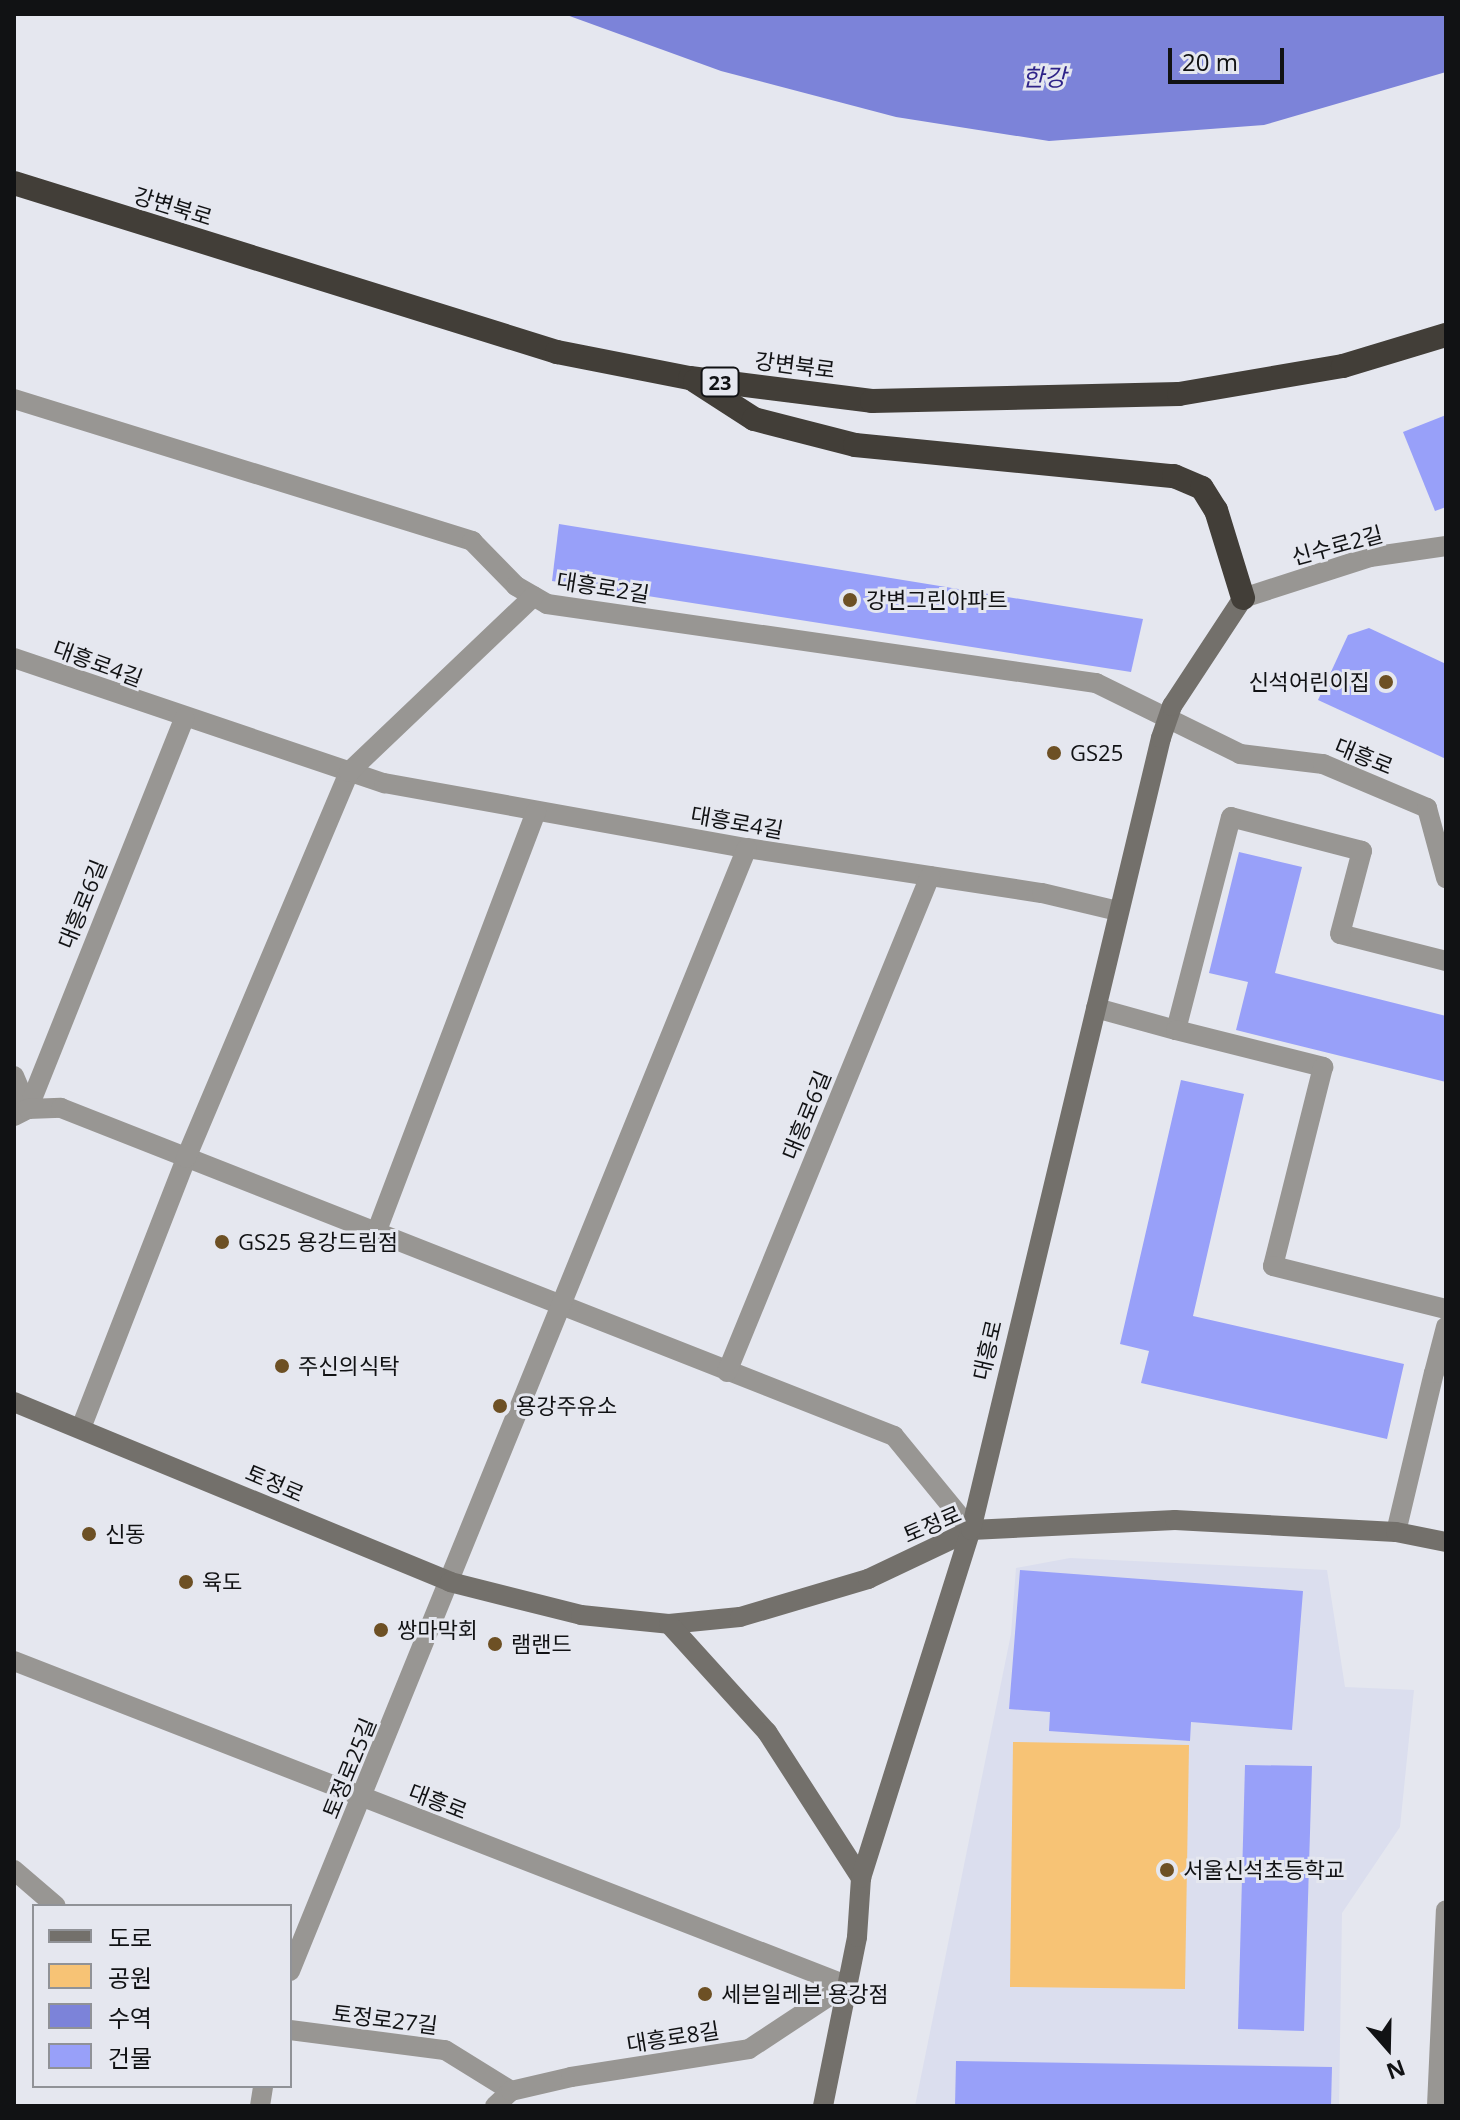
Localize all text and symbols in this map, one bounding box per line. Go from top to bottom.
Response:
scale bar [1172,32,1288,82]
text: 20 m [1182,45,1238,78]
water label: 한강 [1022,63,1066,91]
street label: 강변북로 [130,182,216,230]
street label: 강변북로 [753,347,837,383]
road number: 23 [700,366,740,398]
street label: 신수로2길 [1288,520,1386,570]
street label: 대흥로2길 [555,567,651,607]
place label: 강변그린아파트 [866,587,1008,613]
marker: 강변그린아파트 [841,591,859,609]
street label: 대흥로4길 [50,635,146,691]
place label: 신석어린이집 [1249,669,1370,695]
marker: 신석어린이집 [1377,673,1395,691]
street label: 대흥로 [1331,732,1397,780]
place label: GS25 [1070,740,1123,766]
marker: GS25 [1045,744,1063,762]
street label: 대흥로4길 [689,801,785,843]
street label: 대흥로6길 [52,856,112,952]
street label: 대흥로6길 [776,1067,836,1163]
place label: GS25 용강드림점 [238,1229,398,1255]
marker: GS25 용강드림점 [213,1233,231,1251]
street label: 대흥로 [967,1317,1007,1383]
place label: 주신의식탁 [298,1353,399,1379]
marker: 주신의식탁 [273,1357,291,1375]
place label: 용강주유소 [516,1393,617,1419]
marker: 용강주유소 [491,1397,509,1415]
street label: 토정로 [242,1459,308,1507]
street label: 토정로 [899,1500,965,1548]
place label: 신동 [105,1521,145,1547]
marker: 신동 [80,1525,98,1543]
place label: 육도 [202,1569,242,1595]
marker: 육도 [177,1573,195,1591]
place label: 쌍마막회 [397,1617,478,1643]
marker: 쌍마막회 [372,1621,390,1639]
place label: 램랜드 [511,1631,572,1657]
marker: 램랜드 [486,1635,504,1653]
street label: 토정로25길 [317,1714,381,1822]
street label: 대흥로 [405,1778,471,1824]
place label: 서울신석초등학교 [1183,1857,1345,1883]
marker: 서울신석초등학교 [1158,1861,1176,1879]
legend [32,1904,292,2088]
text: 도로 [108,1921,152,1954]
text: 공원 [108,1961,152,1994]
place label: 세븐일레븐 용강점 [721,1981,889,2007]
marker: 세븐일레븐 용강점 [696,1985,714,2003]
street label: 토정로27길 [331,1999,439,2039]
text: 수역 [108,2001,152,2034]
north arrow [1348,2008,1428,2088]
street label: 대흥로8길 [625,2017,721,2057]
text: 건물 [108,2041,152,2074]
text: N [1383,2053,1410,2088]

